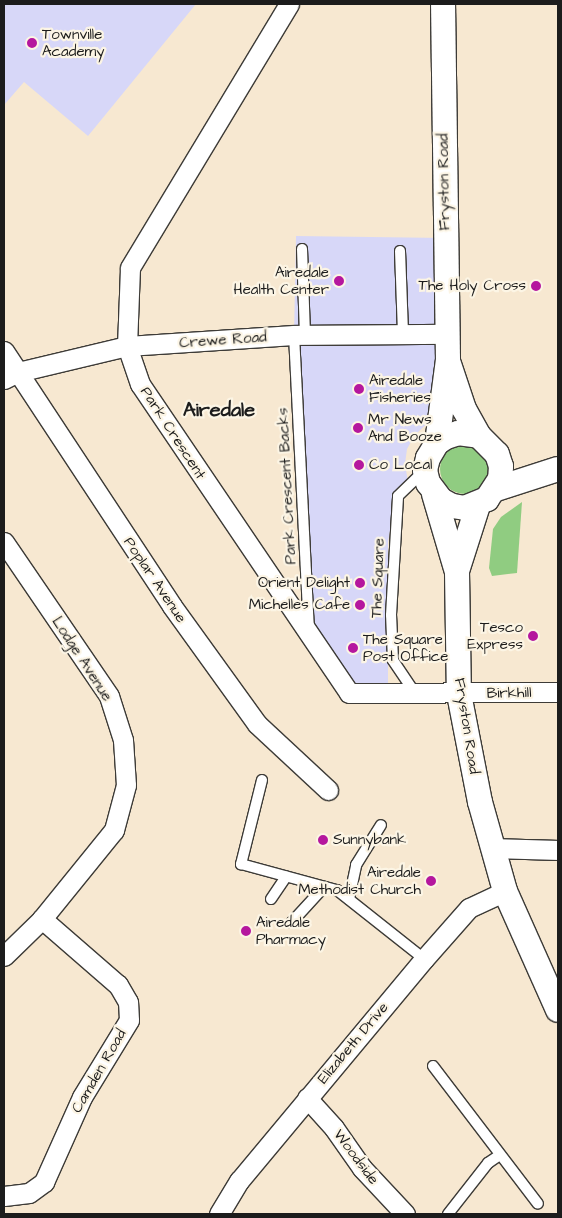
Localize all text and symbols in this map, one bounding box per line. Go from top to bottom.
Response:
place label: Townville Academy [42,25,104,60]
marker: Townville Academy [26,37,38,49]
street label: Fryston Road [434,133,454,231]
place label: Airedale Health Center [234,263,329,298]
marker: Airedale Health Center [333,275,345,287]
place label: The Holy Cross [419,277,526,295]
marker: The Holy Cross [530,280,542,292]
street label: Crewe Road [179,328,267,352]
place label: Airedale Fisheries [369,371,431,406]
street label: Park Crescent [136,383,210,483]
marker: Airedale Fisheries [353,383,365,395]
district label: Airedale [183,398,255,422]
street label: Park Crescent Backs [274,407,300,565]
place label: Mr News And Booze [368,410,442,445]
marker: Mr News And Booze [352,422,364,434]
place label: Co Local [369,456,432,474]
marker: Co Local [353,459,365,471]
street label: Poplar Avenue [120,534,190,626]
street label: The Square [368,538,388,618]
place label: Orient Delight [258,574,350,592]
marker: Orient Delight [354,577,366,589]
place label: Michelles Cafe [249,596,350,614]
marker: Michelles Cafe [354,599,366,611]
street label: Lodge Avenue [48,613,116,705]
place label: Tesco Express [467,618,523,653]
place label: The Square Post Office [363,630,448,665]
marker: Tesco Express [527,630,539,642]
marker: The Square Post Office [347,642,359,654]
street label: Fryston Road [451,677,483,775]
street label: Birkhill [486,684,532,702]
place label: Sunnybank [333,831,406,849]
marker: Sunnybank [317,834,329,846]
place label: Airedale Methodist Church [298,863,421,898]
marker: Airedale Methodist Church [425,875,437,887]
place label: Airedale Pharmacy [256,913,326,948]
marker: Airedale Pharmacy [240,925,252,937]
street label: Elizabeth Drive [314,999,392,1087]
street label: Camden Road [68,1026,130,1116]
street label: Woodside [329,1126,383,1188]

